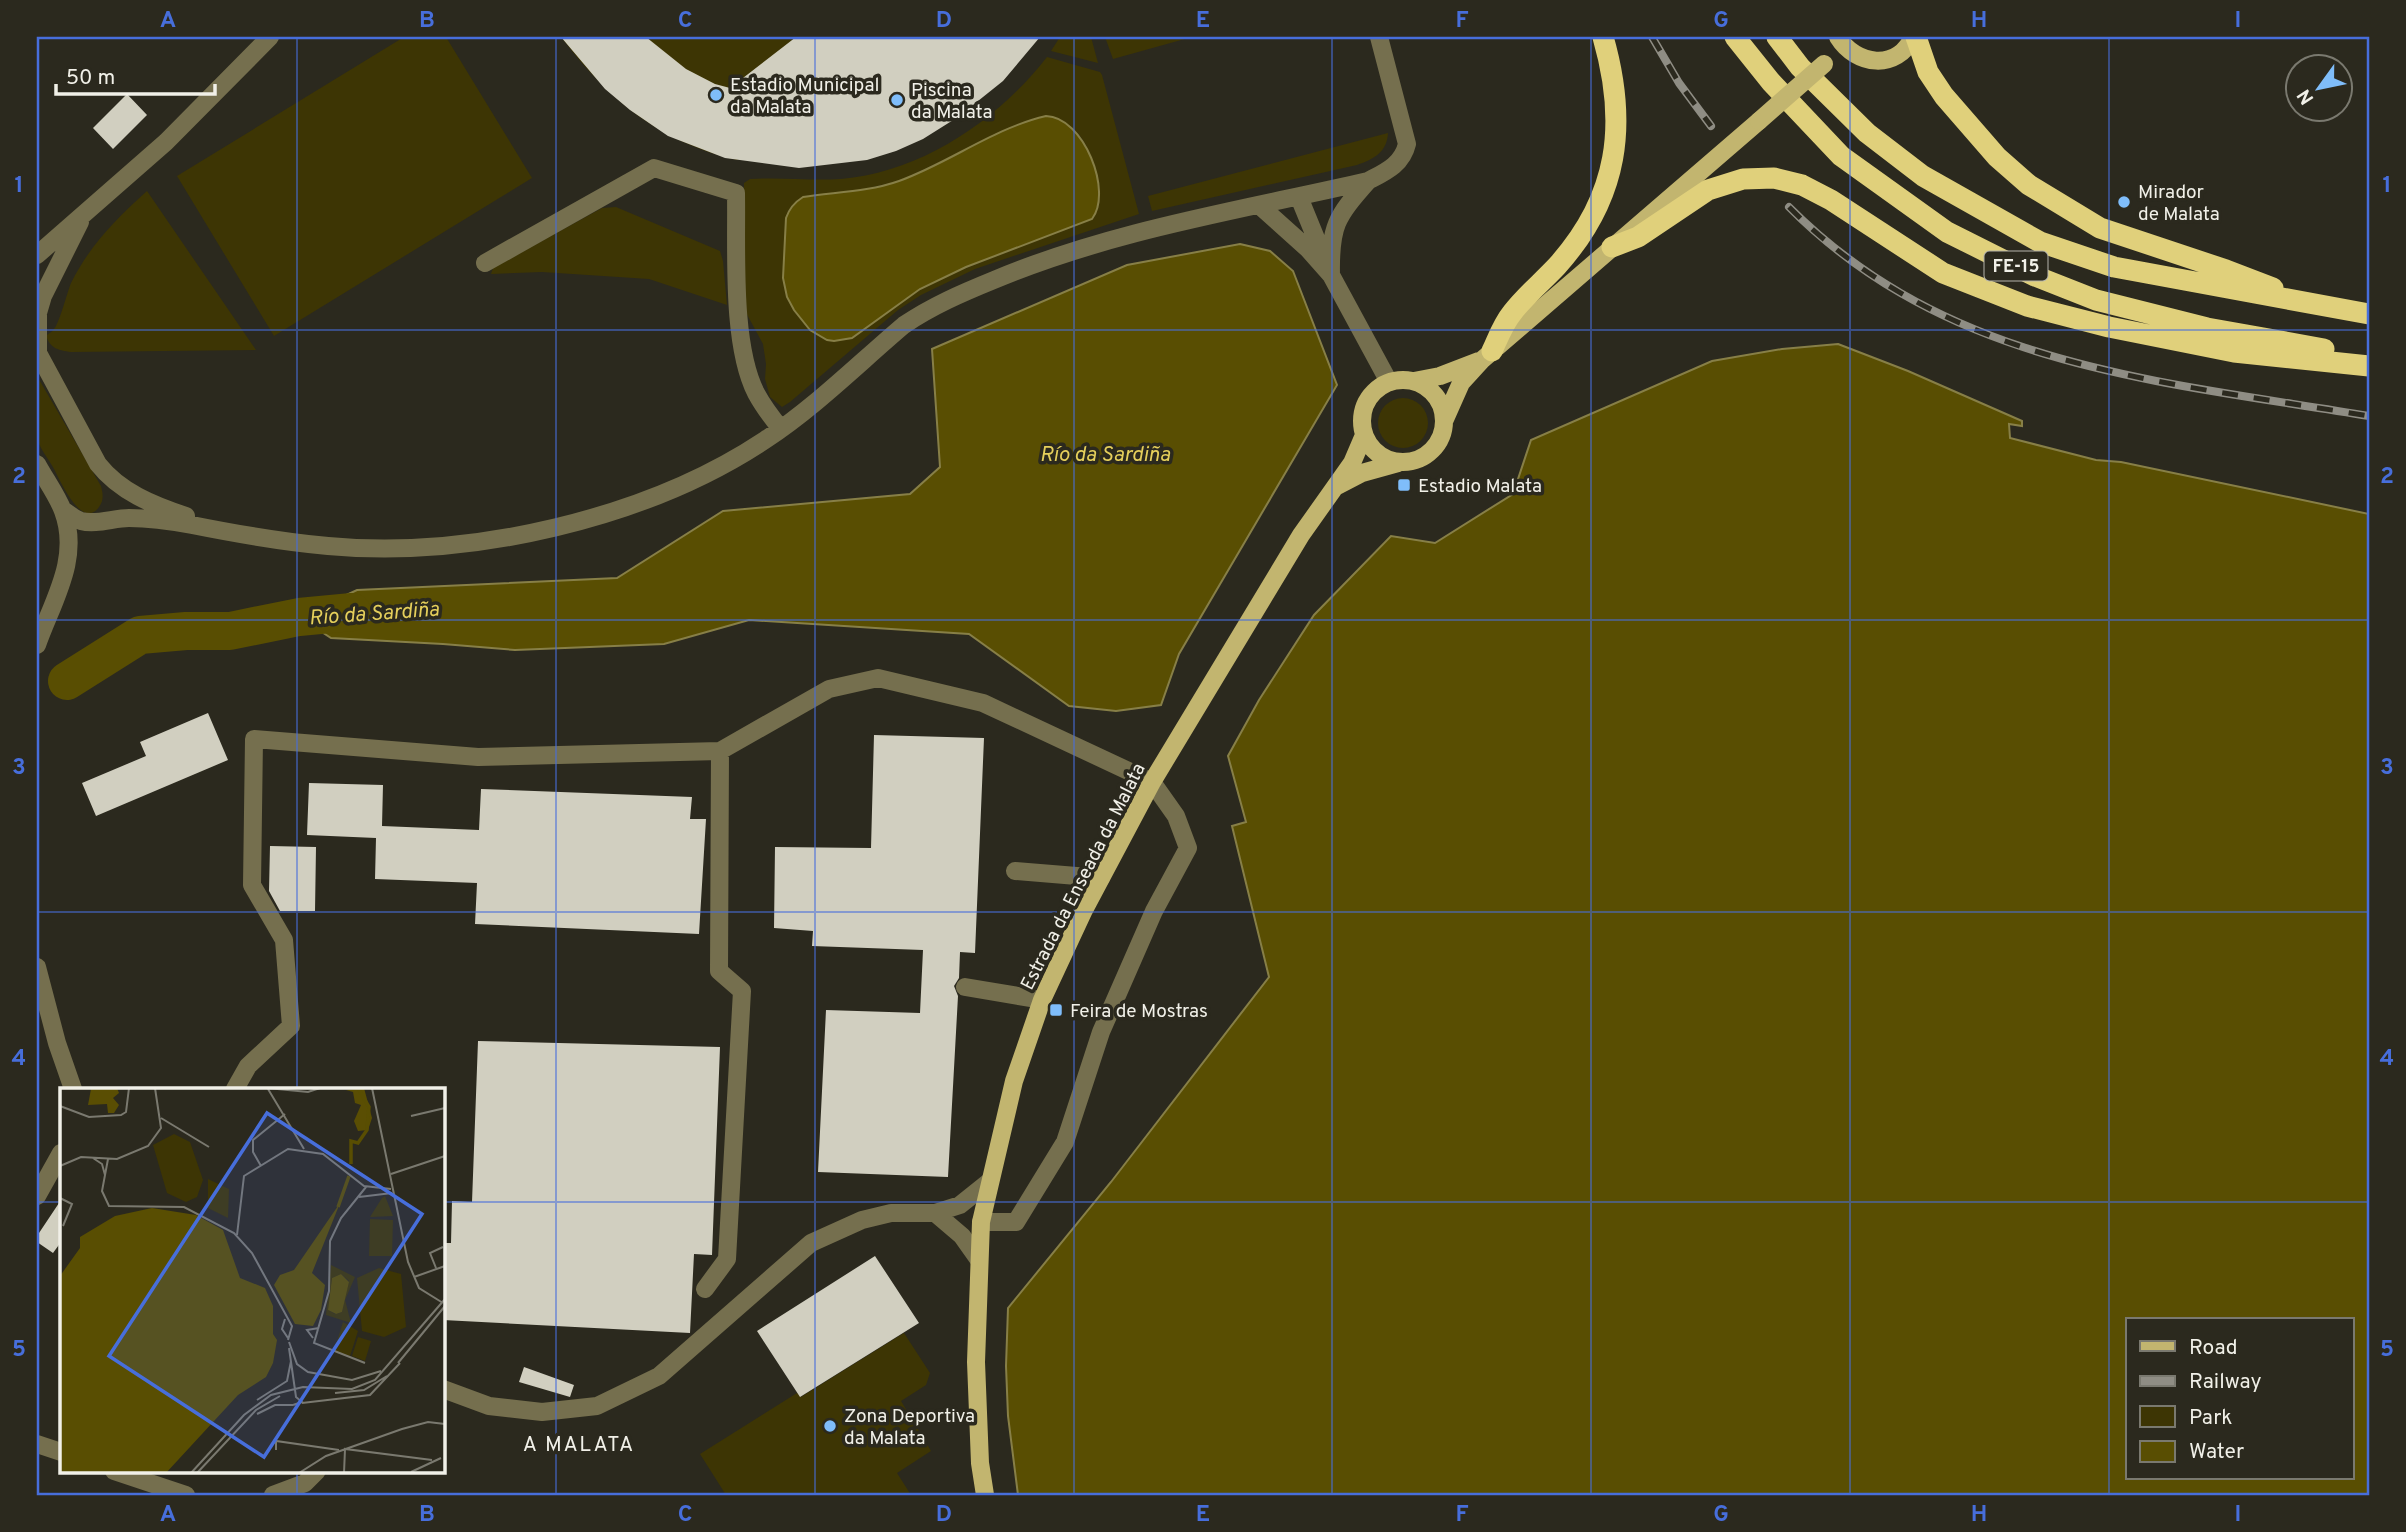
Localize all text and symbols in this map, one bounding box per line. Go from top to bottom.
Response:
text: A [160,7,176,36]
text: B [419,7,435,36]
text: C [678,7,692,36]
text: D [936,7,952,36]
text: E [1196,7,1210,36]
text: F [1455,7,1469,36]
text: G [1713,7,1729,36]
text: H [1971,7,1987,36]
text: I [2235,7,2241,36]
scale bar [56,52,215,96]
north arrow [2284,52,2354,122]
text: 50 m [66,65,115,92]
place label: Estadio Municipal da Malata [730,74,880,120]
place label: Piscina da Malata [911,79,993,125]
text: N [2293,84,2320,108]
marker: Estadio Municipal da Malata [708,87,724,103]
marker: Piscina da Malata [889,92,905,108]
text: 1 [14,172,24,201]
text: 1 [2382,172,2392,201]
place label: Mirador de Malata [2138,181,2220,227]
marker: Mirador de Malata [2116,194,2132,210]
road number: FE-15 [1984,252,2048,280]
water label: Río da Sardiña [1040,442,1170,469]
text: 2 [12,463,26,492]
text: 2 [2380,463,2394,492]
place label: Estadio Malata [1418,475,1542,499]
marker: Estadio Malata [1396,477,1412,493]
water label: Río da Sardiña [308,596,440,633]
text: 3 [12,754,26,783]
text: 3 [2380,754,2394,783]
street label: Estrada da Enseada da Malata [1016,759,1152,994]
place label: Feira de Mostras [1070,1000,1208,1024]
marker: Feira de Mostras [1048,1002,1064,1018]
text: 4 [12,1045,26,1074]
text: 4 [2380,1045,2394,1074]
inset map [60,1088,444,1472]
legend [2126,1318,2354,1480]
text: Road [2189,1335,2238,1362]
text: 5 [12,1336,26,1365]
text: 5 [2380,1336,2394,1365]
text: Railway [2189,1369,2262,1396]
place label: Zona Deportiva da Malata [844,1405,975,1451]
text: Park [2189,1405,2232,1432]
marker: Zona Deportiva da Malata [822,1418,838,1434]
district label: A MALATA [523,1432,635,1459]
text: Water [2189,1439,2244,1466]
text: A [160,1501,176,1530]
text: B [419,1501,435,1530]
text: C [678,1501,692,1530]
text: D [936,1501,952,1530]
text: E [1196,1501,1210,1530]
text: F [1455,1501,1469,1530]
text: G [1713,1501,1729,1530]
text: H [1971,1501,1987,1530]
text: I [2235,1501,2241,1530]

